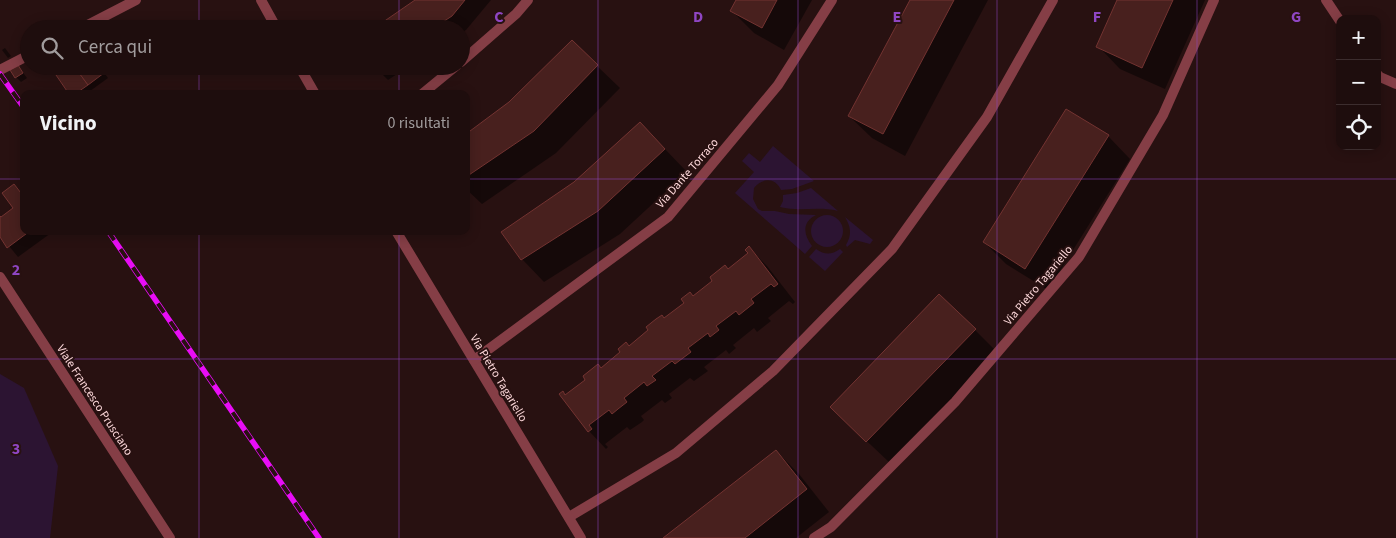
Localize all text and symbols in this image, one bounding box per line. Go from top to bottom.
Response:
text: C [494,6,504,28]
text: D [693,6,703,28]
text: E [893,6,901,28]
text: F [1093,6,1101,28]
text: G [1291,6,1301,28]
map controls [1336,15,1381,150]
button: + [1336,15,1381,60]
search box [20,20,470,75]
icon: search [38,34,66,62]
text: Cerca qui [78,34,152,61]
button: − [1336,60,1381,105]
button: locate [1336,105,1381,150]
text: Vicino [40,108,97,138]
text: 0 risultati [388,112,450,134]
street label: Via Dante Torraco [652,135,723,212]
street label: Via Pietro Tagariello [1000,242,1077,329]
text: 2 [12,259,20,281]
street label: Via Pietro Tagariello [466,331,531,425]
street label: Viale Francesco Prusciano [52,341,137,459]
text: 3 [12,438,20,460]

